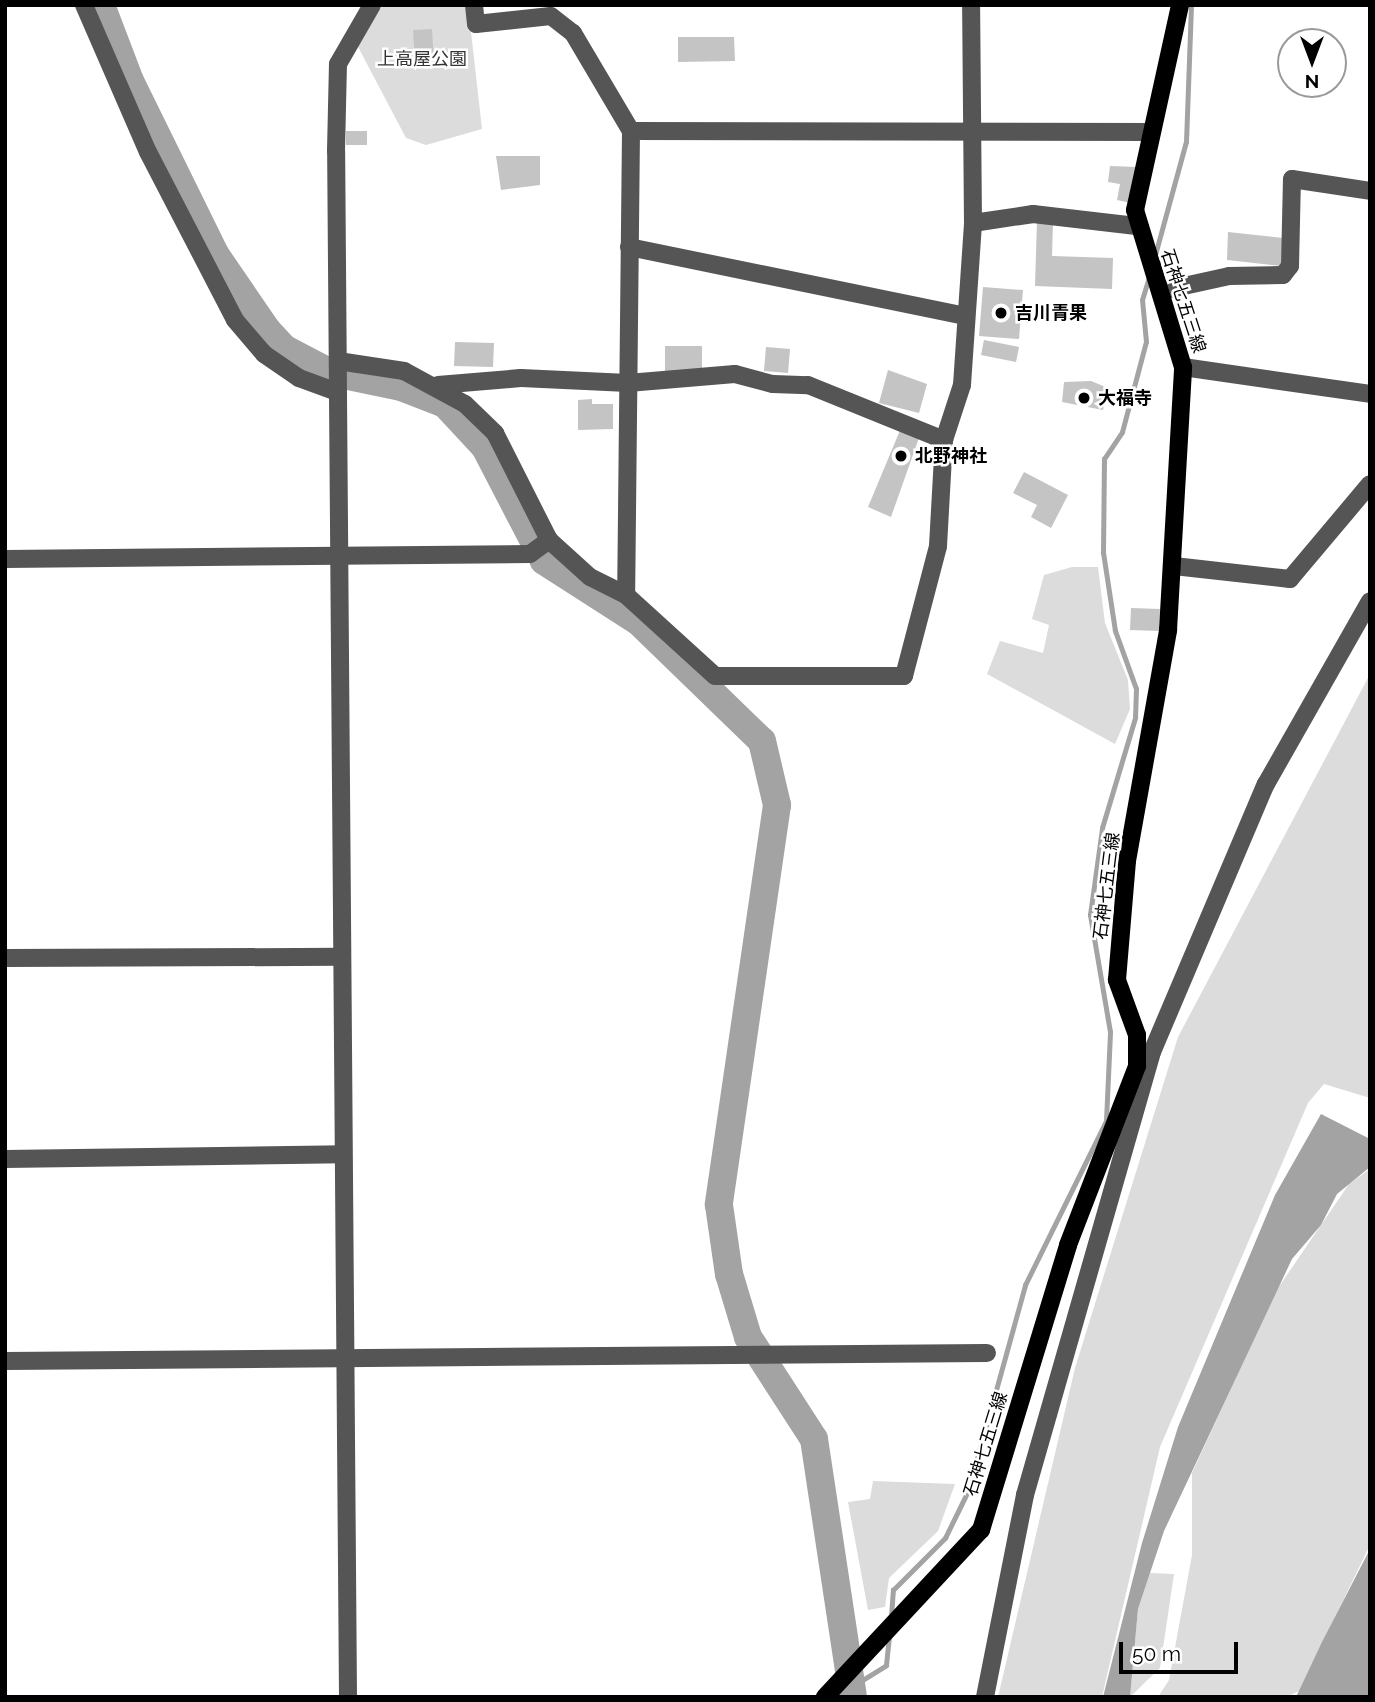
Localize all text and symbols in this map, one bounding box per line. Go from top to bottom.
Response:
north arrow [1277,28,1347,98]
park label: 上高屋公園 [377,48,467,70]
text: N [1305,71,1319,93]
street label: 石神七五三線 [1156,246,1210,356]
place label: 吉川青果 [1015,302,1087,324]
marker: 吉川青果 [993,305,1009,321]
place label: 大福寺 [1098,387,1152,409]
marker: 大福寺 [1076,390,1092,406]
place label: 北野神社 [915,445,987,467]
marker: 北野神社 [893,448,909,464]
street label: 石神七五三線 [1090,831,1124,941]
street label: 石神七五三線 [960,1389,1012,1499]
scale bar [1123,1628,1242,1672]
text: 50 m [1132,1641,1181,1666]

